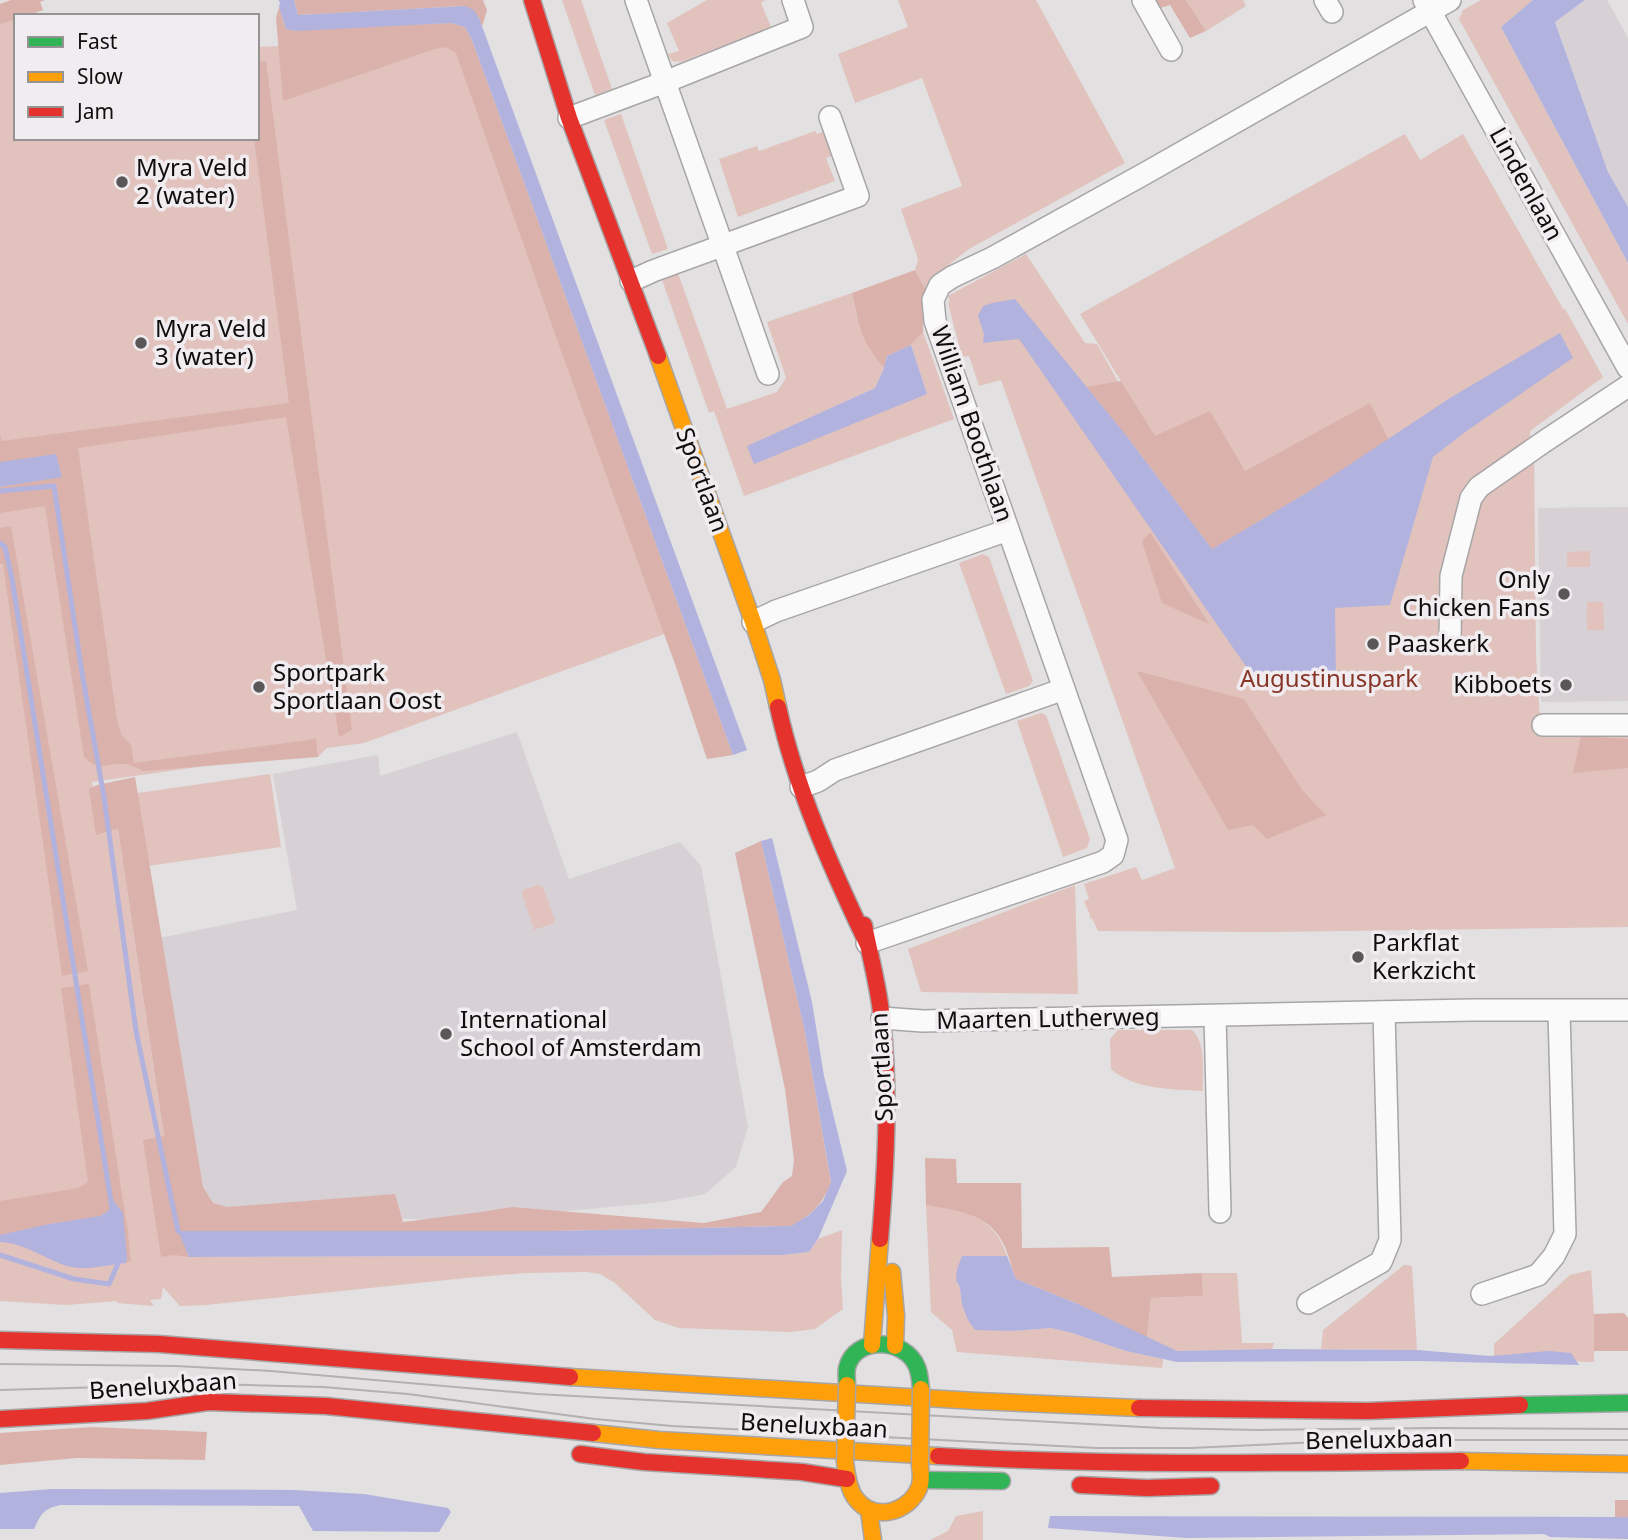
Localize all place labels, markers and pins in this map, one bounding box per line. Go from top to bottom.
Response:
place label: Myra Veld 2 (water) [136,150,248,211]
marker: Myra Veld 2 (water) [114,174,130,190]
place label: Myra Veld 3 (water) [155,311,267,372]
marker: Myra Veld 3 (water) [133,335,149,351]
place label: Only Chicken Fans [1403,562,1551,623]
marker: Only Chicken Fans [1556,586,1572,602]
place label: Paaskerk [1387,626,1489,659]
marker: Paaskerk [1365,636,1381,652]
place label: Sportpark Sportlaan Oost [273,655,442,716]
place label: Kibboets [1453,667,1552,700]
marker: Kibboets [1558,677,1574,693]
marker: Sportpark Sportlaan Oost [251,679,267,695]
place label: Parkflat Kerkzicht [1372,925,1476,986]
marker: Parkflat Kerkzicht [1350,949,1366,965]
place label: International School of Amsterdam [460,1002,702,1063]
marker: International School of Amsterdam [438,1026,454,1042]

